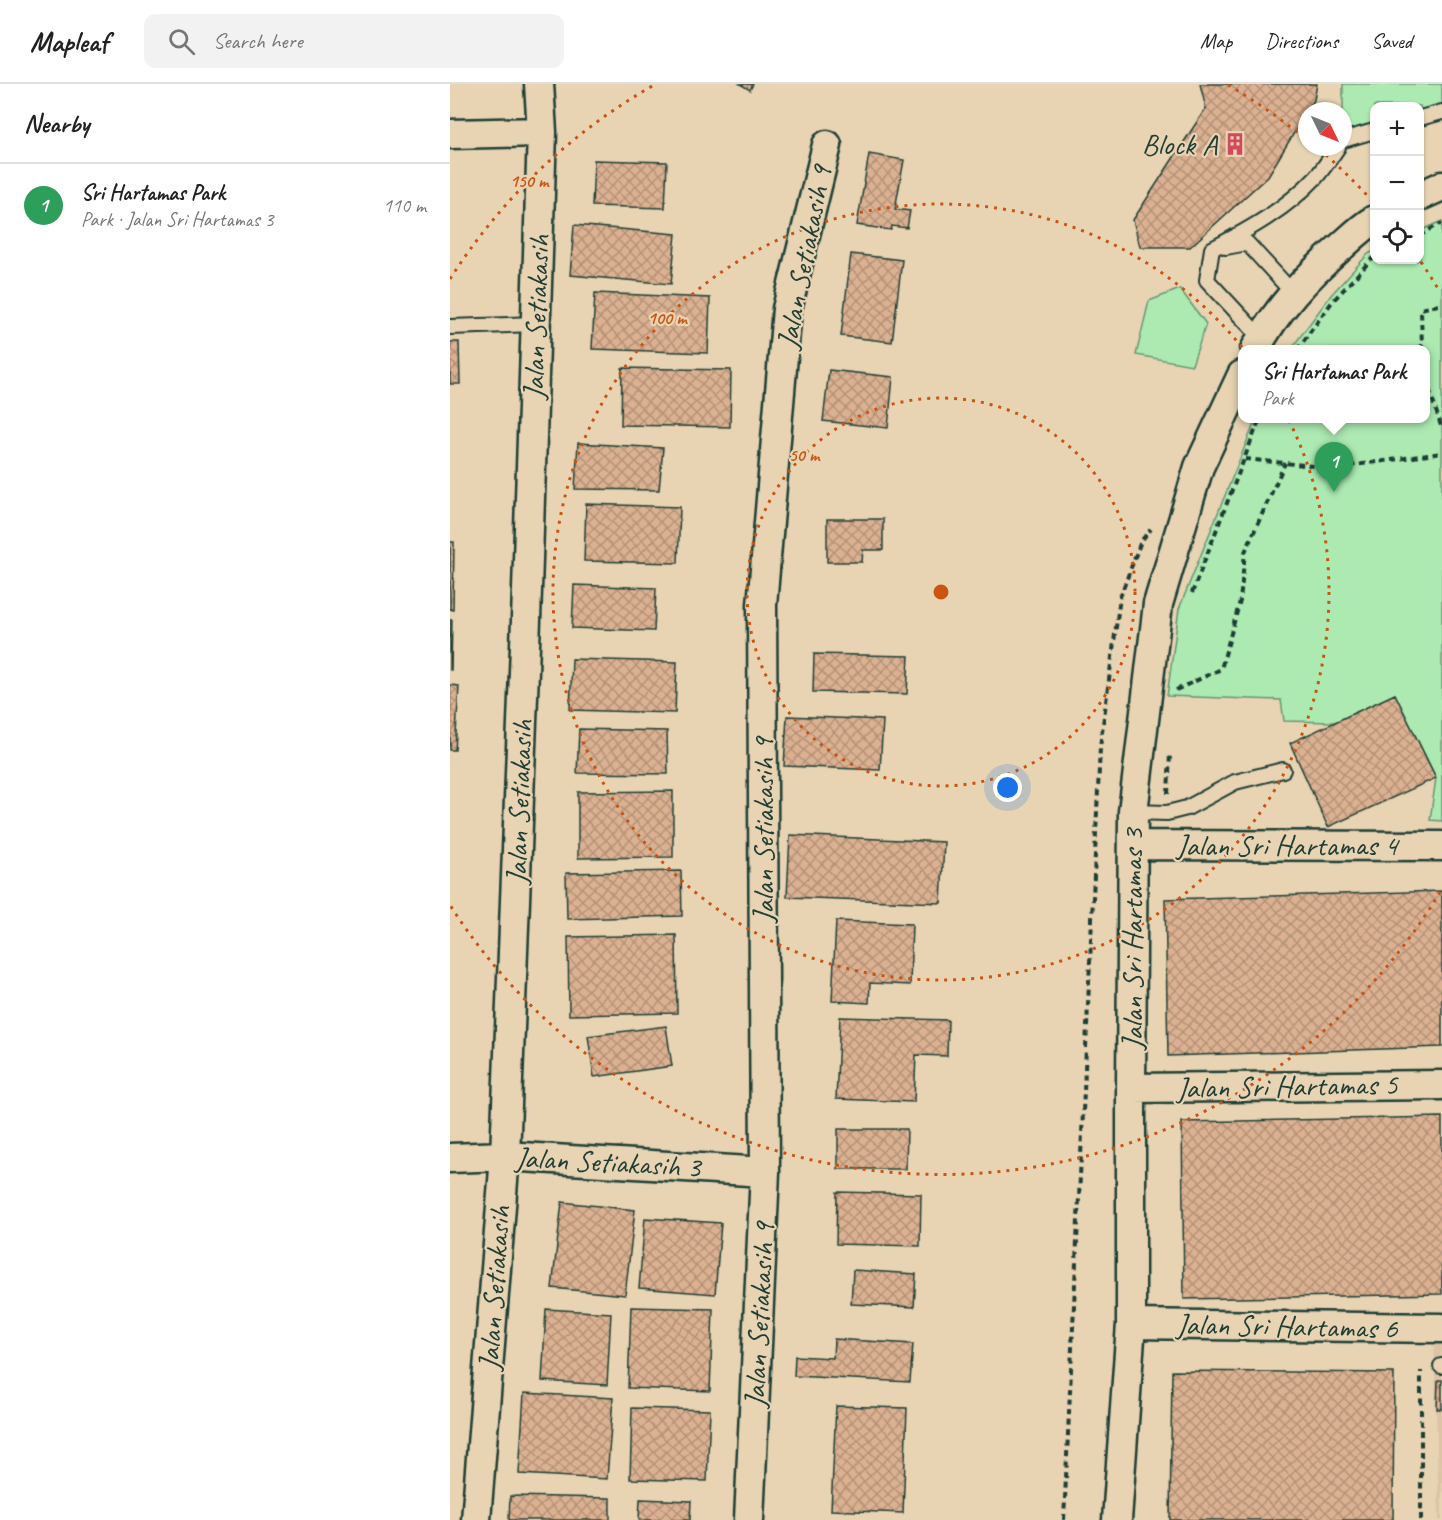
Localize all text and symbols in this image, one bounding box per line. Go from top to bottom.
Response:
search box [144,14,564,68]
text: Mapleaf [30,24,108,59]
icon: search [165,25,198,58]
text: Search here [213,27,303,55]
text: Map [1200,28,1232,54]
text: Directions [1265,28,1338,54]
text: Saved [1371,28,1412,54]
north arrow [1298,102,1352,156]
map controls [1370,102,1424,264]
button: + [1370,102,1424,156]
text: Nearby [24,107,89,140]
place label: Block A [1142,125,1219,163]
building icon: Block A [1222,131,1248,157]
button: − [1370,156,1424,210]
street label: Jalan Setiakasih 9 [767,160,841,354]
text: 150 m [510,170,550,192]
text: Sri Hartamas Park [81,179,225,207]
text: 1 [39,193,48,218]
text: 110 m [383,193,426,218]
text: Park · Jalan Sri Hartamas 3 [81,207,273,232]
button: locate [1370,210,1424,264]
street label: Jalan Setiakasih [514,234,558,402]
text: 100 m [648,307,688,329]
popup [1238,345,1430,423]
text: Sri Hartamas Park [1262,358,1406,386]
text: Park [1262,386,1294,411]
pin: 1 [1314,442,1354,492]
text: 50 m [789,444,821,466]
centre of rings [931,582,951,602]
street label: Jalan Setiakasih [497,719,541,887]
street label: Jalan Setiakasih 9 [744,735,782,925]
your location [993,773,1022,802]
street label: Jalan Sri Hartamas 3 [1113,826,1151,1051]
street label: Jalan Sri Hartamas 4 [1175,826,1400,864]
street label: Jalan Sri Hartamas 5 [1174,1065,1399,1107]
street label: Jalan Setiakasih 3 [513,1138,704,1186]
street label: Jalan Setiakasih [469,1204,519,1373]
street label: Jalan Setiakasih 9 [735,1219,783,1410]
street label: Jalan Sri Hartamas 6 [1174,1305,1399,1347]

